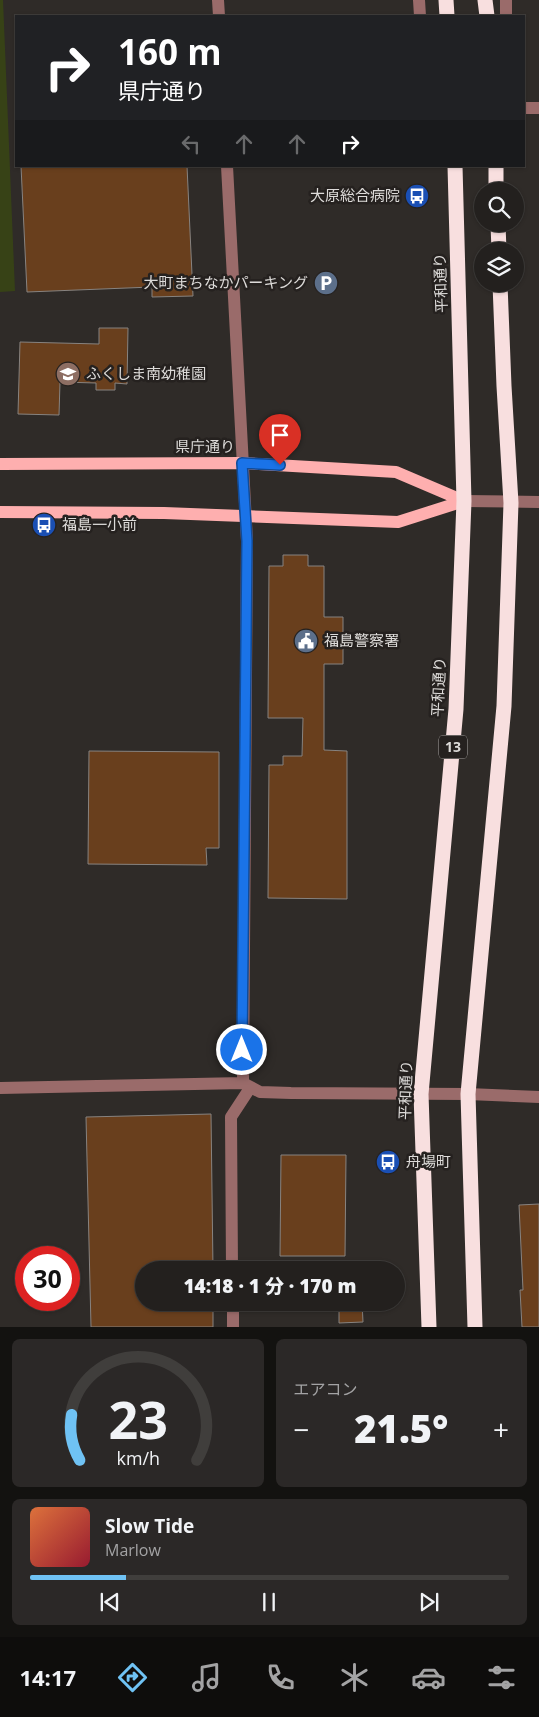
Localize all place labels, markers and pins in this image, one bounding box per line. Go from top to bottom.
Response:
bus stop icon: 大原総合病院 [404,183,430,209]
place label: 大原総合病院 [310,185,400,205]
parking icon: 大町まちなかパーキング [313,270,339,296]
place label: 大町まちなかパーキング [143,272,308,292]
school or university icon: ふくしま南幼稚園 [55,361,81,387]
place label: ふくしま南幼稚園 [86,363,206,383]
pin [259,414,301,465]
bus stop icon: 福島一小前 [31,512,57,538]
place label: 福島一小前 [62,514,137,534]
public building icon: 福島警察署 [293,628,319,654]
place label: 福島警察署 [324,630,399,650]
bus stop icon: 舟場町 [375,1149,401,1175]
place label: 舟場町 [406,1151,451,1171]

